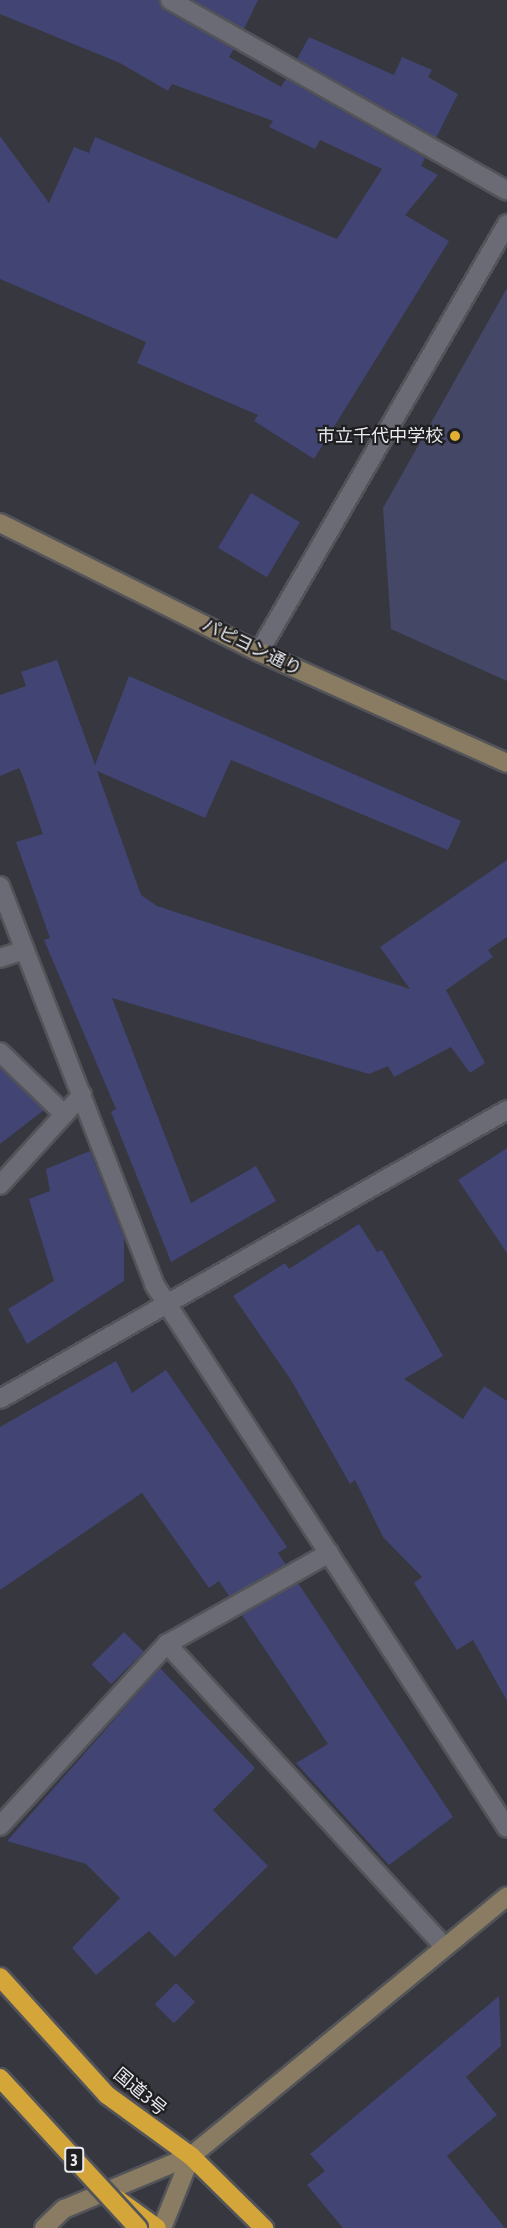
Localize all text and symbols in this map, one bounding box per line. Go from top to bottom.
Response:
place label: 市立千代中学校 [317,425,443,447]
marker: 市立千代中学校 [448,429,462,443]
street label: パピヨン通り [199,614,305,680]
street label: 国道3号 [109,2064,171,2120]
road number: 3 [64,2147,84,2173]

